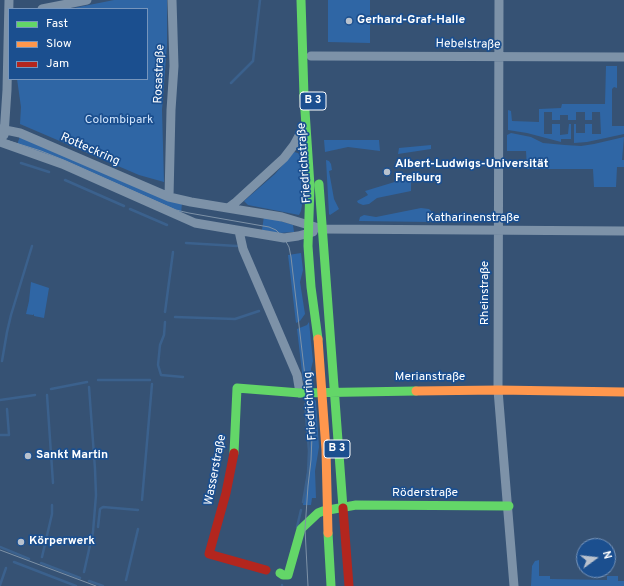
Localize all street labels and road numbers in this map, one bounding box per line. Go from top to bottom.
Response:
street label: Hebelstraße [435,37,501,53]
street label: Rosastraße [152,44,168,104]
road number: B 3 [300,92,326,110]
street label: Friedrichstraße [295,122,315,204]
street label: Rotteckring [58,131,122,169]
street label: Katharinenstraße [427,212,519,226]
street label: Rheinstraße [479,261,493,325]
street label: Friedrichring [301,371,321,441]
street label: Merianstraße [395,371,465,385]
street label: Wasserstraße [202,433,230,507]
road number: B 3 [324,440,350,458]
street label: Röderstraße [392,487,458,501]

